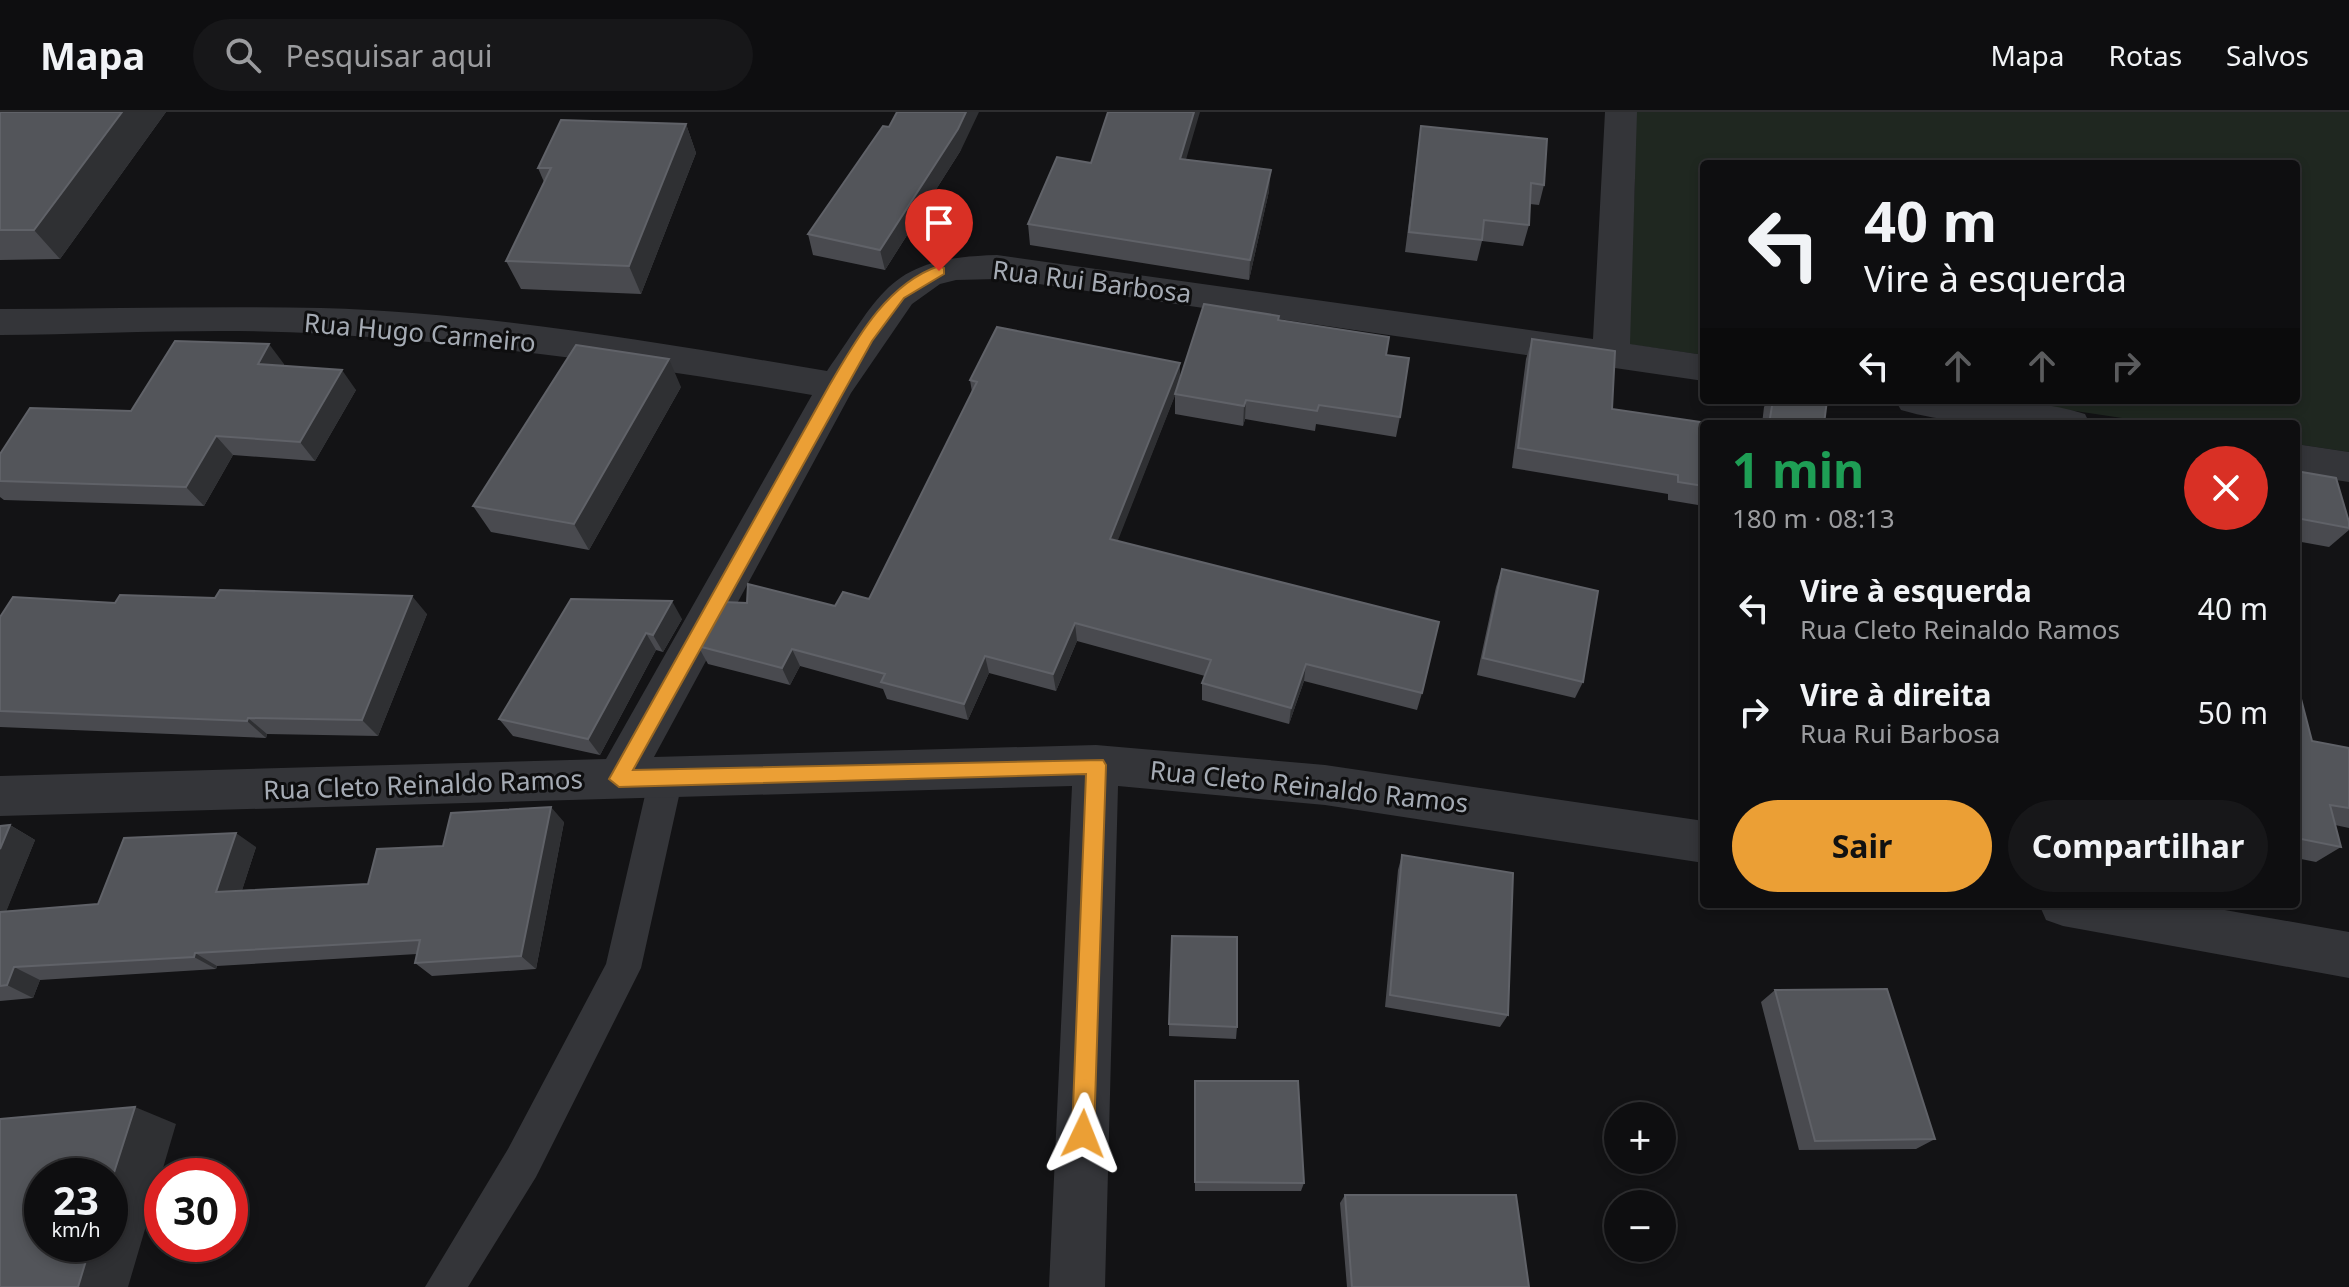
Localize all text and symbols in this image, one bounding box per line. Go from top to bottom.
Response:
search box [193,19,753,91]
text: Mapa [40,29,145,81]
icon: search [221,33,265,77]
text: Pesquisar aqui [285,35,493,76]
text: Mapa [1990,36,2065,74]
text: Rotas [2109,36,2182,74]
text: Salvos [2226,36,2309,74]
text: 40 m [1864,182,1997,258]
pin [905,189,973,271]
icon: left [1732,192,1836,296]
icon: arrive [917,201,961,245]
street label: Rua Rui Barbosa [990,251,1194,311]
text: Vire à esquerda [1864,254,2127,303]
street label: Rua Hugo Carneiro [303,304,537,360]
icon: left [1852,344,1896,388]
icon: ahead [1936,344,1980,388]
icon: ahead [2020,344,2064,388]
icon: right [2104,344,2148,388]
text: 1 min [1732,437,1864,502]
button: close [2184,446,2268,530]
text: 180 m · 08:13 [1732,500,1895,536]
text: Vire à esquerda [1800,570,2032,611]
icon: left [1732,586,1776,630]
text: 40 m [2198,588,2268,629]
text: Rua Cleto Reinaldo Ramos [1800,611,2120,647]
text: Vire à direita [1800,674,1991,715]
icon: right [1732,690,1776,734]
text: 50 m [2198,692,2268,733]
text: Rua Rui Barbosa [1800,715,2000,751]
street label: Rua Cleto Reinaldo Ramos [1148,751,1470,821]
street label: Rua Cleto Reinaldo Ramos [263,760,583,808]
button: Sair [1732,800,1992,892]
button: Compartilhar [2008,800,2268,892]
position arrow [1041,1092,1125,1176]
map controls [1604,1102,1676,1262]
button: + [1604,1102,1676,1174]
speed limit sign: 30 [144,1158,248,1262]
text: 23 [53,1172,99,1227]
button: − [1604,1190,1676,1262]
text: km/h [51,1216,101,1243]

